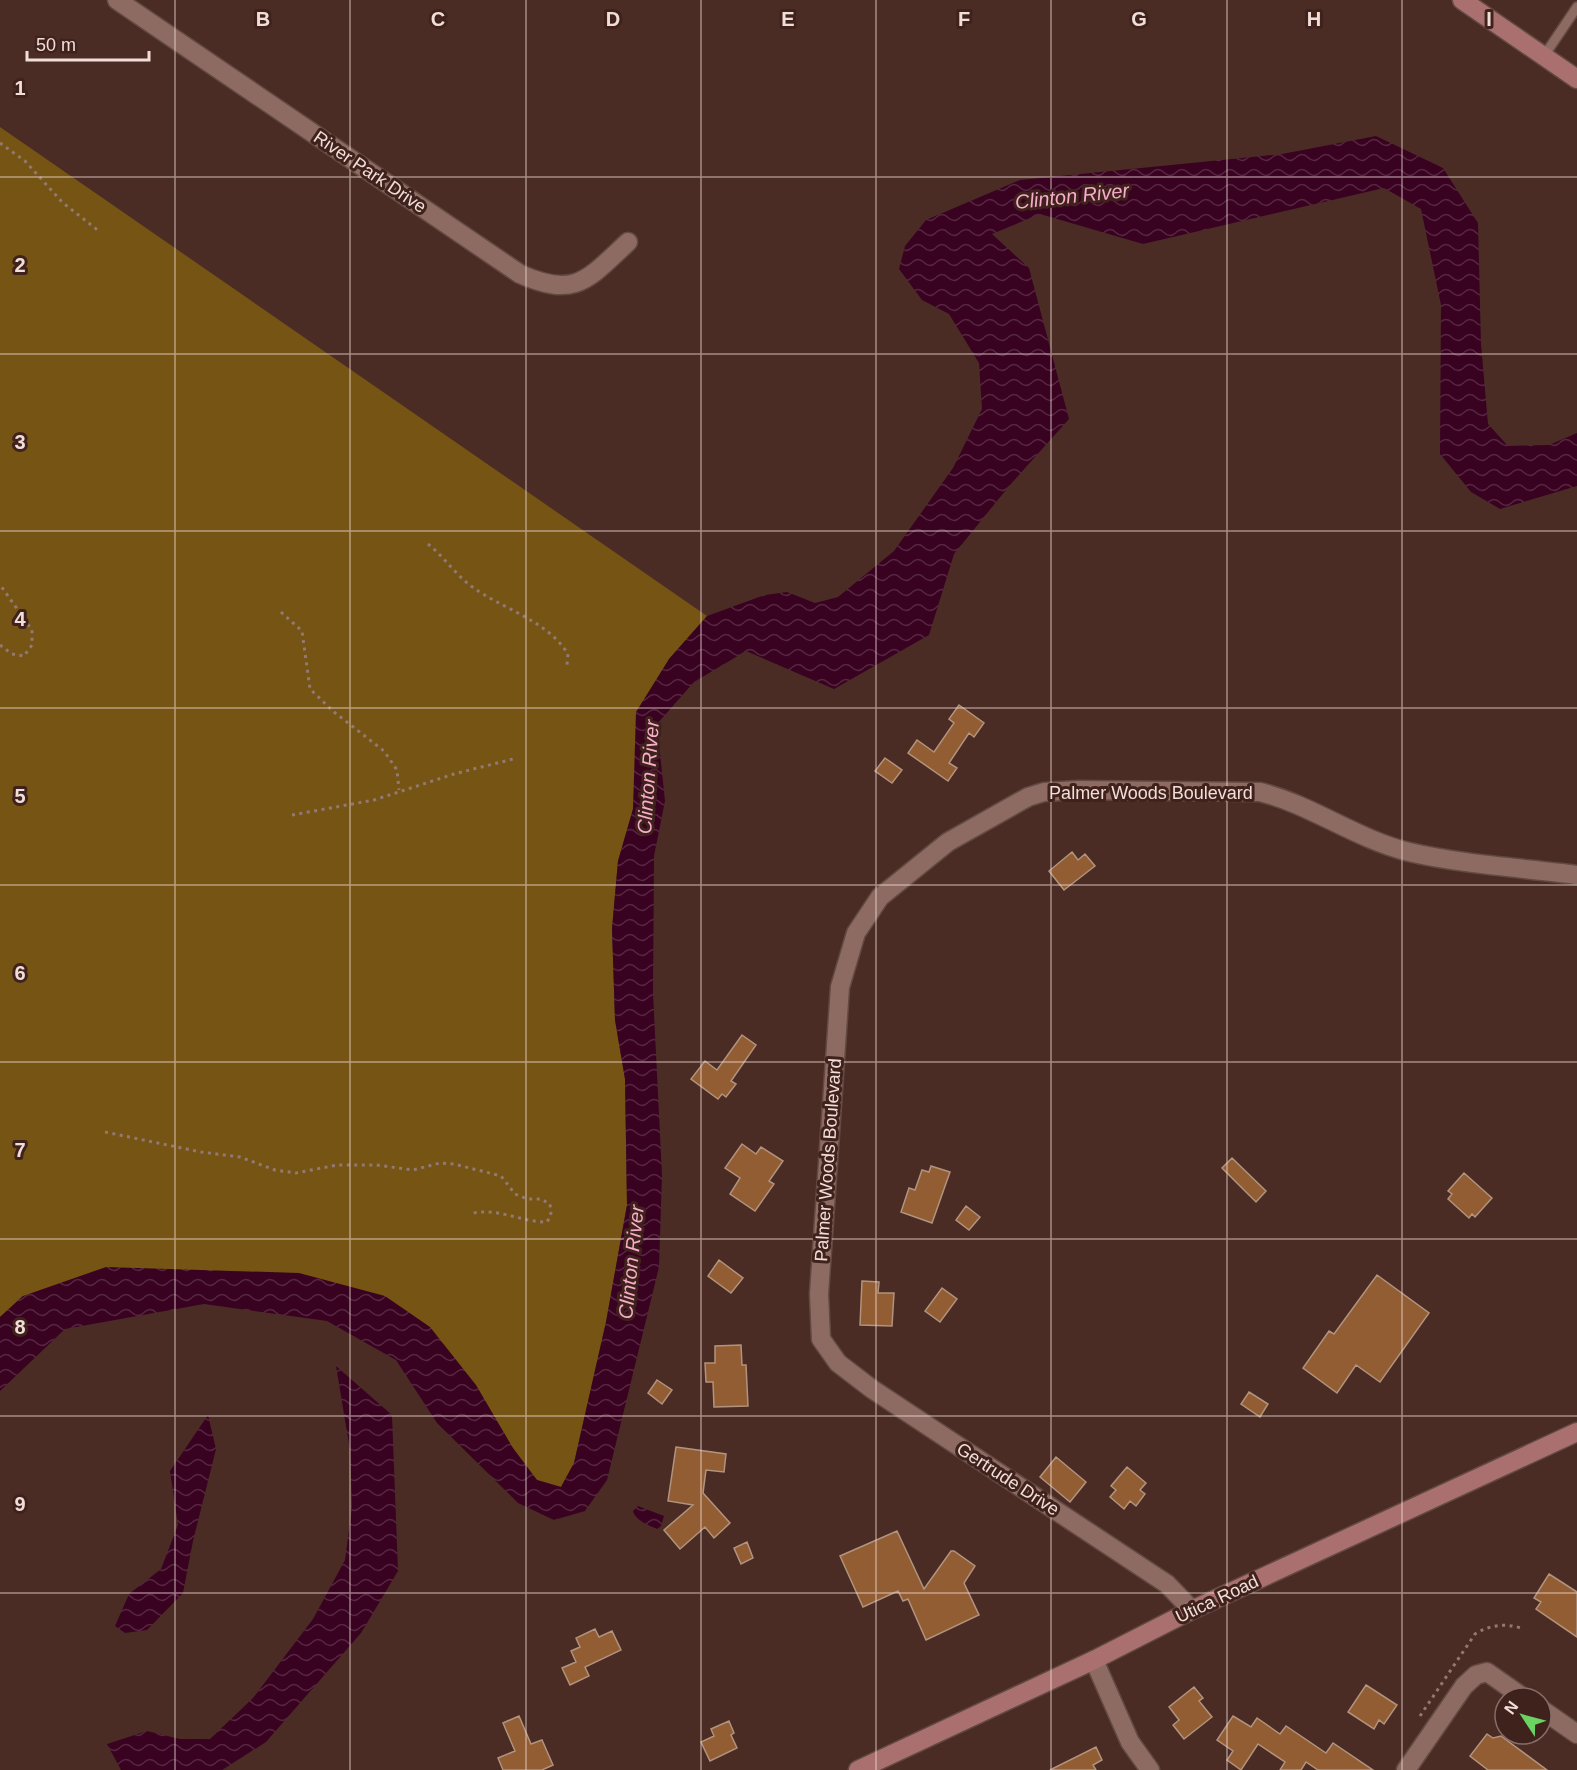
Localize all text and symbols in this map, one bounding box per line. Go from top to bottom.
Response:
text: B [256,8,270,30]
text: C [431,8,445,30]
text: D [606,8,620,30]
text: E [781,8,795,30]
text: F [958,8,970,30]
text: G [1131,8,1147,30]
text: H [1307,8,1321,30]
text: I [1486,8,1492,30]
scale bar [27,24,148,62]
text: 50 m [36,35,76,55]
text: 1 [14,77,26,99]
street label: River Park Drive [310,127,430,217]
water label: Clinton River [1014,179,1131,213]
text: 2 [14,254,26,276]
text: 3 [14,431,26,453]
text: 4 [14,608,26,630]
water label: Clinton River [633,718,663,835]
street label: Palmer Woods Boulevard [1049,783,1253,803]
text: 5 [14,785,26,807]
text: 6 [14,962,26,984]
street label: Palmer Woods Boulevard [811,1058,845,1262]
text: 7 [14,1139,26,1161]
water label: Clinton River [614,1203,648,1320]
text: 8 [14,1316,26,1338]
street label: Gertrude Drive [953,1438,1063,1520]
text: 9 [14,1493,26,1515]
street label: Utica Road [1172,1571,1262,1627]
north arrow [1493,1686,1553,1746]
text: N [1501,1698,1522,1717]

